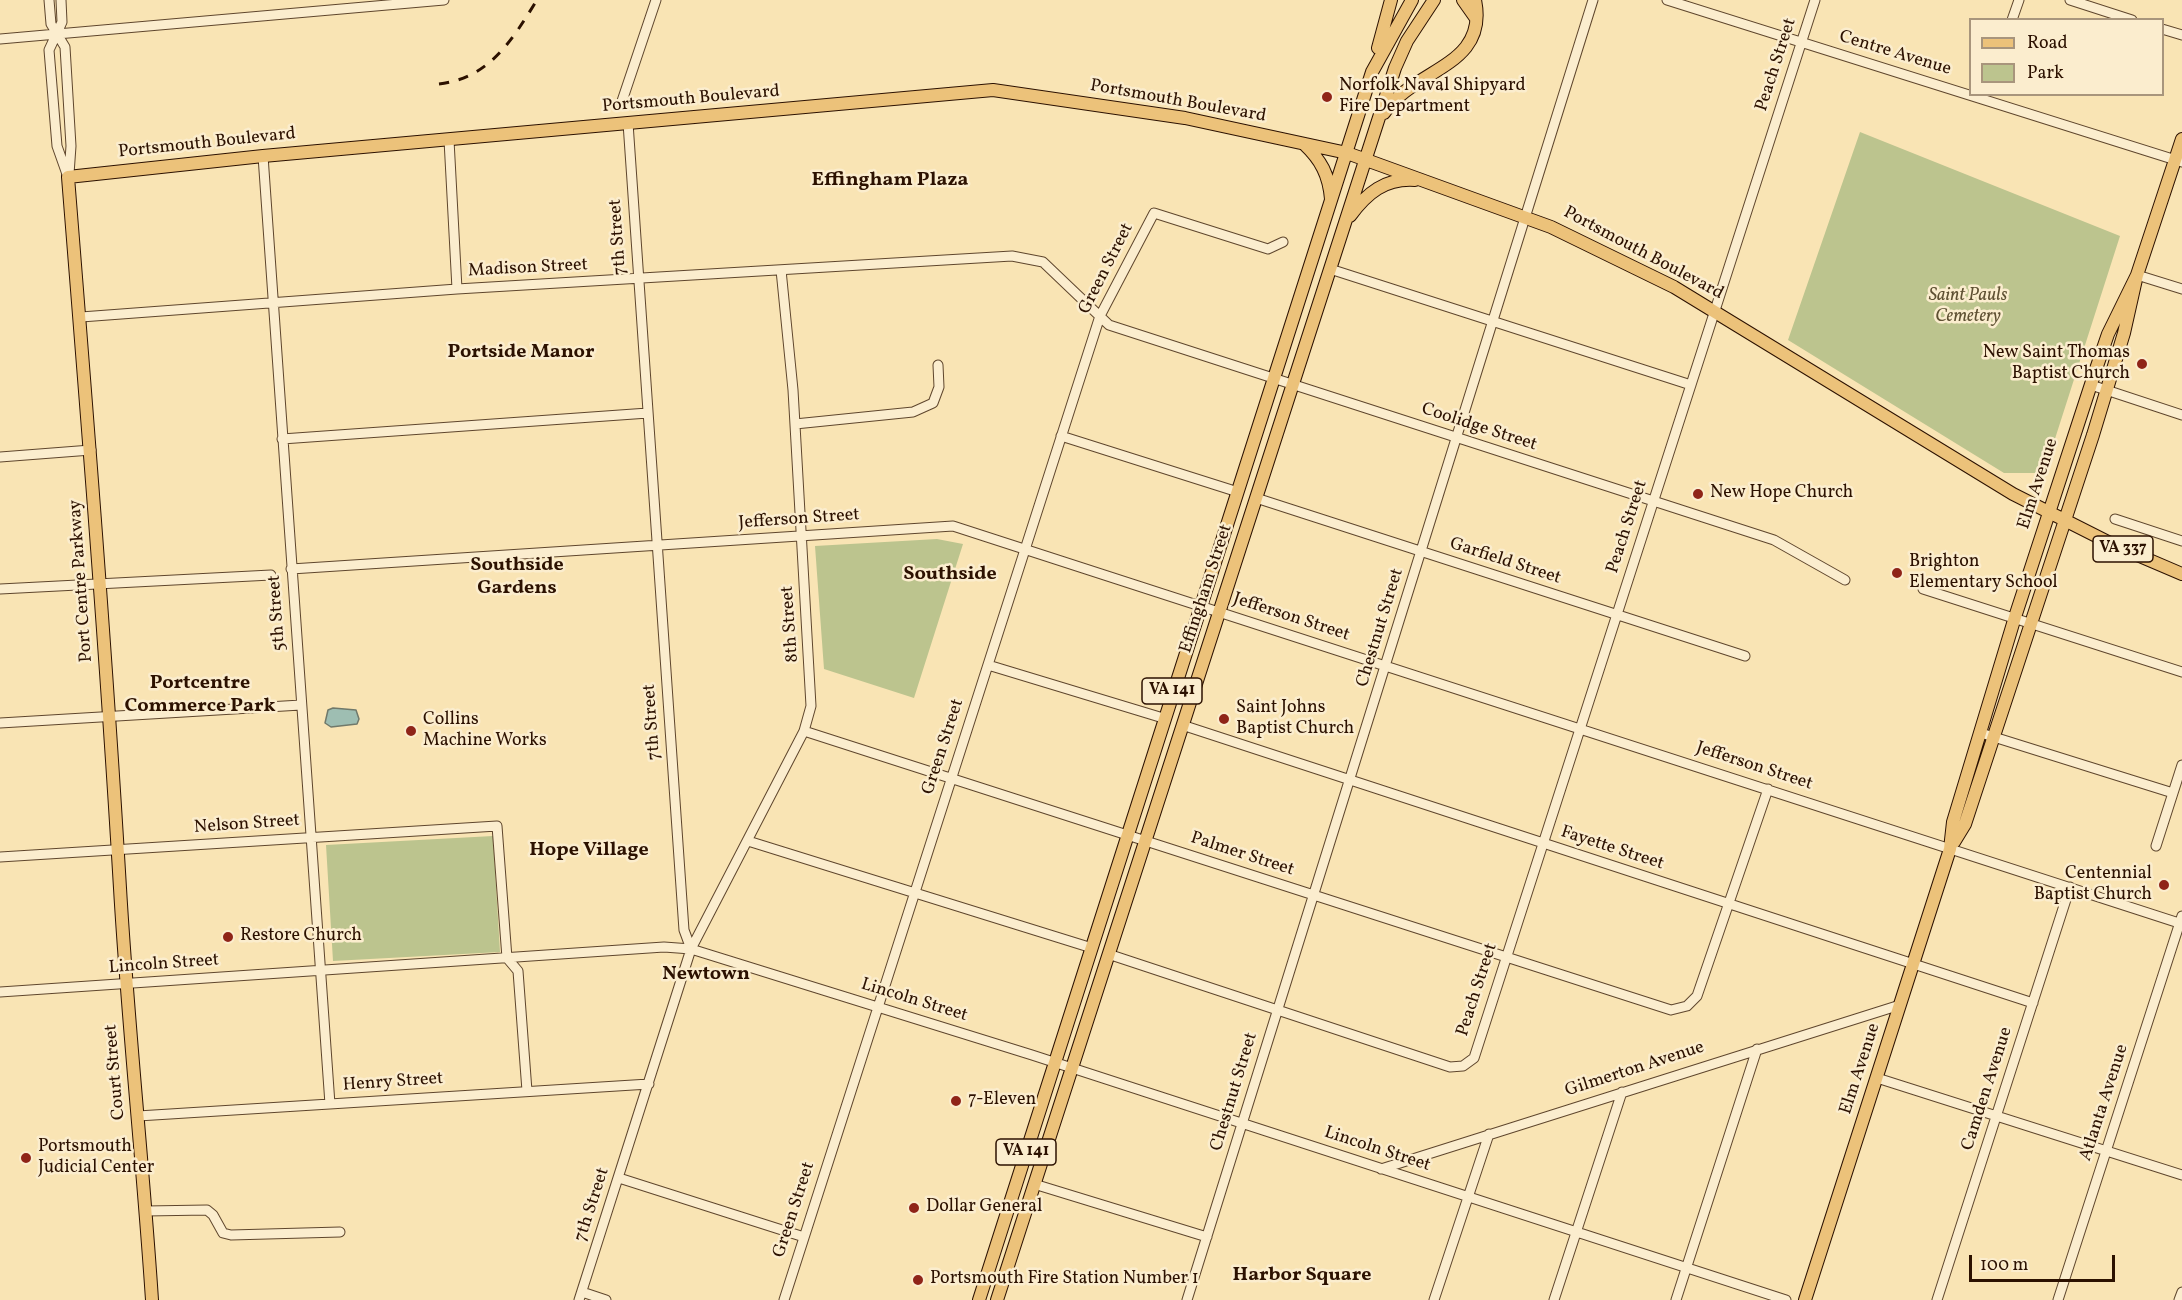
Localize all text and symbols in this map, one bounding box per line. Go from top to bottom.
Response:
street label: Peach Street [1752,16,1802,114]
legend [1969,18,2164,96]
street label: Centre Avenue [1836,27,1954,81]
text: Road [2027,31,2068,56]
text: Park [2027,61,2064,86]
street label: Portsmouth Boulevard [1088,76,1268,128]
place label: Norfolk Naval Shipyard Fire Department [1339,76,1526,118]
street label: Portsmouth Boulevard [601,81,781,119]
marker: Norfolk Naval Shipyard Fire Department [1320,90,1334,104]
street label: Portsmouth Boulevard [117,124,297,164]
district label: Effingham Plaza [812,169,968,193]
street label: 7th Street [606,198,632,276]
street label: Portsmouth Boulevard [1559,203,1727,305]
street label: Green Street [1075,220,1139,318]
street label: Madison Street [467,255,589,283]
park label: Saint Pauls Cemetery [1929,286,2007,328]
district label: Portside Manor [448,341,594,365]
place label: New Saint Thomas Baptist Church [1983,343,2130,386]
marker: New Saint Thomas Baptist Church [2135,357,2149,371]
street label: Coolidge Street [1419,399,1539,457]
street label: Elm Avenue [2014,436,2064,532]
street label: Peach Street [1603,478,1653,576]
place label: New Hope Church [1710,483,1853,505]
marker: New Hope Church [1691,487,1705,501]
street label: Port Centre Parkway [66,499,98,663]
street label: Jefferson Street [738,505,860,535]
street label: Effingham Street [1176,522,1238,656]
street label: Garfield Street [1447,534,1563,590]
road number: VA 337 [2093,536,2153,562]
place label: Brighton Elementary School [1909,552,2058,594]
district label: Southside Gardens [470,554,564,601]
district label: Southside [903,563,997,587]
street label: Chestnut Street [1353,566,1409,690]
marker: Brighton Elementary School [1890,566,1904,580]
street label: 5th Street [265,574,291,652]
street label: 8th Street [778,585,804,663]
street label: Jefferson Street [1230,589,1352,647]
district label: Portcentre Commerce Park [124,672,276,719]
road number: VA 141 [1142,678,1202,704]
street label: 7th Street [640,683,666,761]
street label: Green Street [918,696,970,798]
place label: Saint Johns Baptist Church [1236,698,1354,740]
place label: Collins Machine Works [423,710,547,752]
marker: Saint Johns Baptist Church [1217,712,1231,726]
marker: Collins Machine Works [404,724,418,738]
street label: Jefferson Street [1693,738,1815,796]
street label: Nelson Street [193,811,301,839]
street label: Fayette Street [1558,822,1666,876]
street label: Palmer Street [1188,828,1296,882]
district label: Hope Village [529,839,649,863]
place label: Centennial Baptist Church [2034,864,2152,906]
marker: Centennial Baptist Church [2157,878,2171,892]
place label: Restore Church [240,926,362,948]
marker: Restore Church [221,930,235,944]
street label: Peach Street [1453,941,1503,1039]
street label: Lincoln Street [108,950,220,980]
district label: Newtown [662,963,750,987]
street label: Lincoln Street [858,975,970,1027]
street label: Elm Avenue [1836,1021,1886,1117]
street label: Court Street [101,1023,131,1121]
street label: Camden Avenue [1958,1025,2018,1153]
street label: Chestnut Street [1207,1030,1263,1154]
street label: Gilmerton Avenue [1563,1037,1707,1103]
street label: Atlanta Avenue [2076,1042,2134,1164]
street label: Henry Street [342,1069,444,1097]
place label: 7-Eleven [968,1090,1036,1112]
marker: 7-Eleven [949,1094,963,1108]
street label: Lincoln Street [1321,1123,1433,1177]
place label: Portsmouth Judicial Center [38,1137,154,1180]
road number: VA 141 [996,1139,1056,1165]
marker: Portsmouth Judicial Center [19,1151,33,1165]
street label: Green Street [769,1159,821,1261]
street label: 7th Street [571,1165,615,1245]
place label: Dollar General [926,1197,1042,1219]
marker: Dollar General [907,1201,921,1215]
scale bar [1972,1243,2118,1281]
text: 100 m [1980,1253,2029,1278]
district label: Harbor Square [1233,1264,1371,1288]
place label: Portsmouth Fire Station Number 1 [930,1269,1199,1291]
marker: Portsmouth Fire Station Number 1 [911,1273,925,1287]

